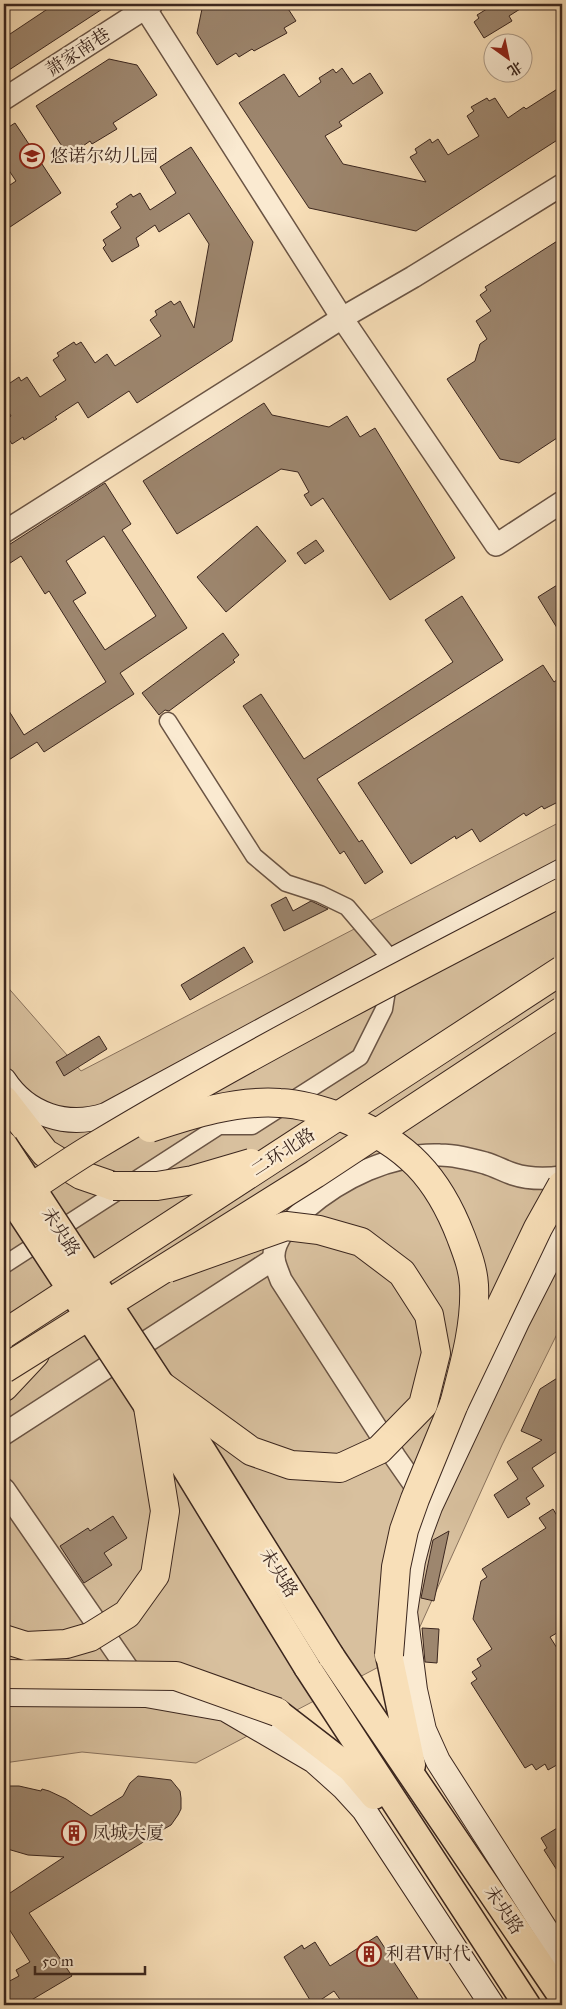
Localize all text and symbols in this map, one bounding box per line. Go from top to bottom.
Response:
street label: 萧家南巷 [42,23,114,81]
north arrow [484,32,534,82]
text: 北 [504,58,525,79]
school or university icon: 悠诺尔幼儿园 [19,143,45,169]
place label: 悠诺尔幼儿园 [50,145,158,167]
street label: 二环北路 [247,1123,319,1181]
street label: 未央路 [37,1203,85,1261]
street label: 未央路 [255,1544,303,1602]
building icon: 凤城大厦 [61,1820,87,1846]
place label: 凤城大厦 [92,1822,164,1844]
street label: 未央路 [480,1881,528,1939]
building icon: 利君V时代 [356,1941,382,1967]
place label: 利君V时代 [386,1943,471,1965]
scale bar [35,1944,145,1976]
text: 50 m [42,1952,74,1970]

